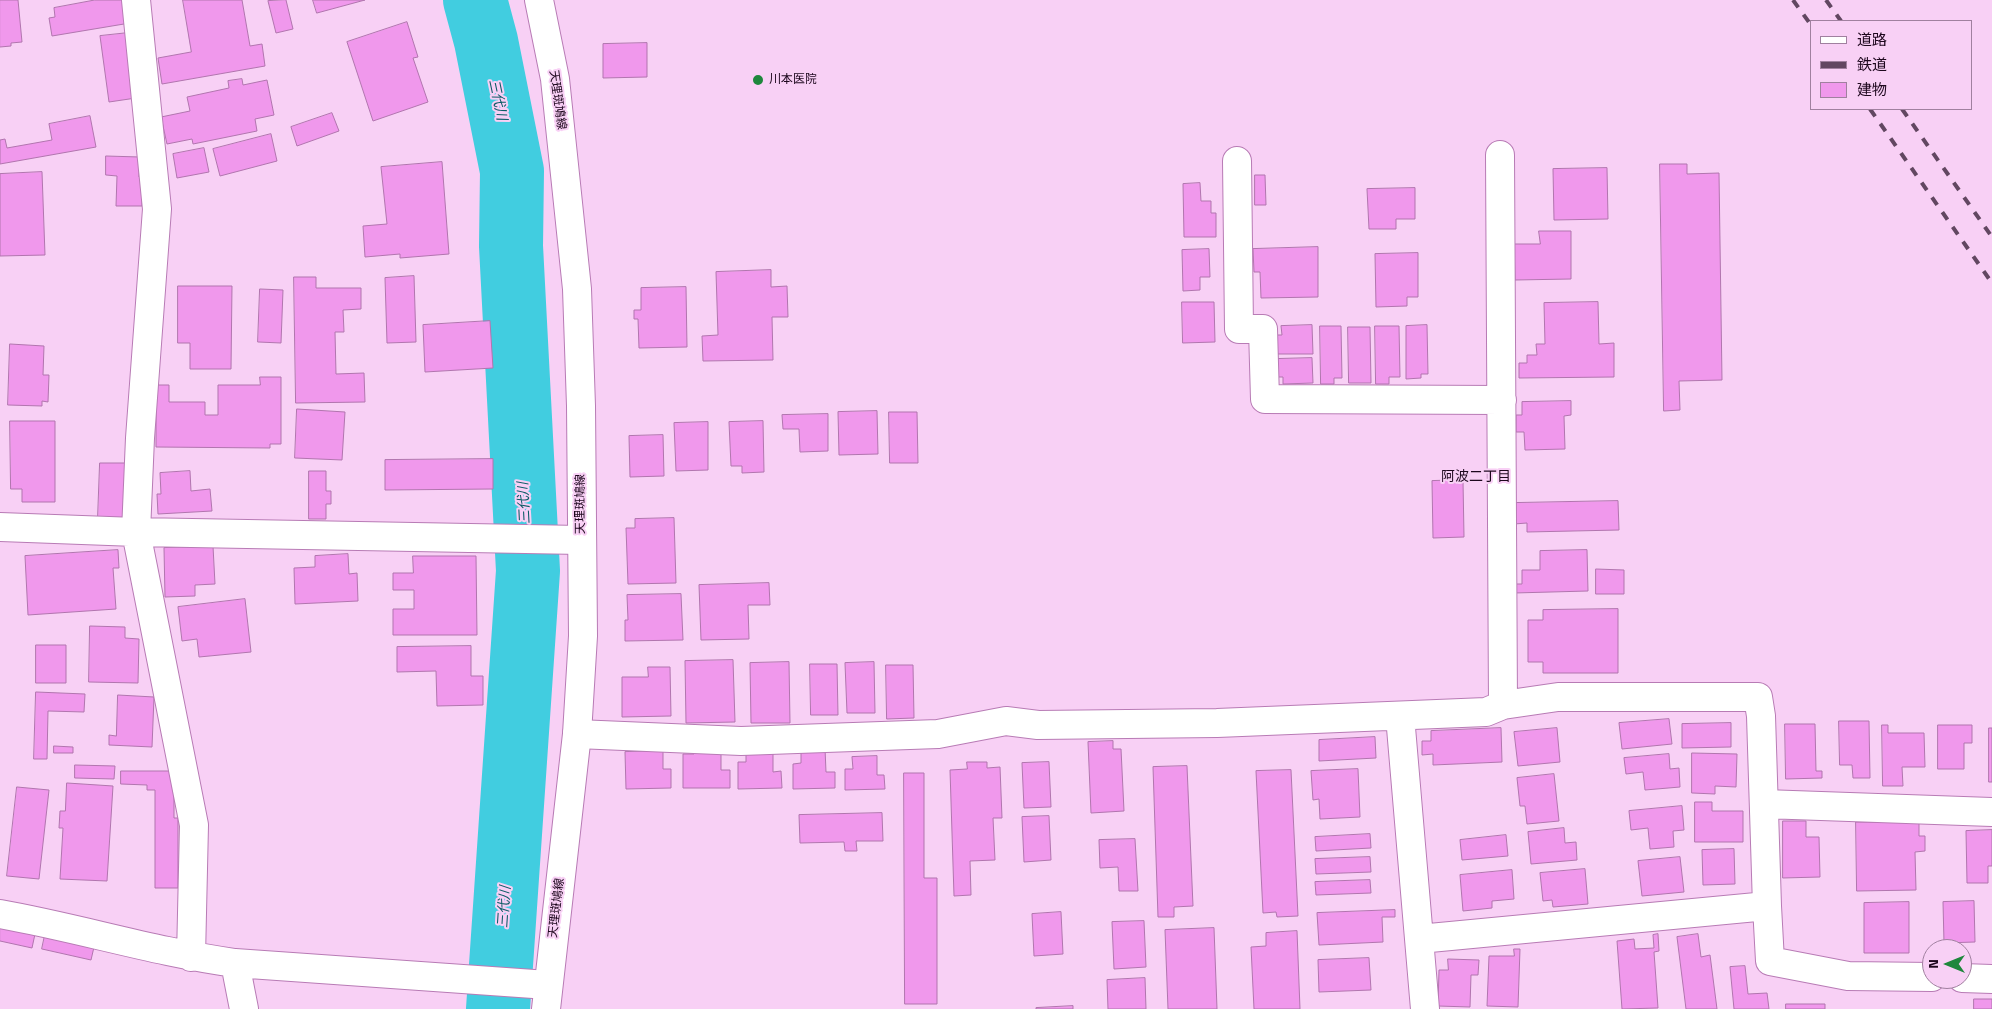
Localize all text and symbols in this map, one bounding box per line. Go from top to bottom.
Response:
legend [1810,20,1972,110]
text: 道路 [1857,28,1887,51]
text: 鉄道 [1857,53,1887,76]
street label: 天理斑鳩線 [546,69,568,131]
marker: 川本医院 [751,73,765,87]
place label: 川本医院 [769,73,817,87]
water label: 三代川 [484,78,510,122]
text: 建物 [1857,78,1887,101]
district label: 阿波二丁目 [1441,470,1511,486]
street label: 天理斑鳩線 [574,474,588,534]
water label: 三代川 [516,482,534,524]
street label: 天理斑鳩線 [546,877,568,939]
water label: 三代川 [495,885,515,929]
north arrow [1922,939,1972,989]
text: N [1922,959,1943,969]

